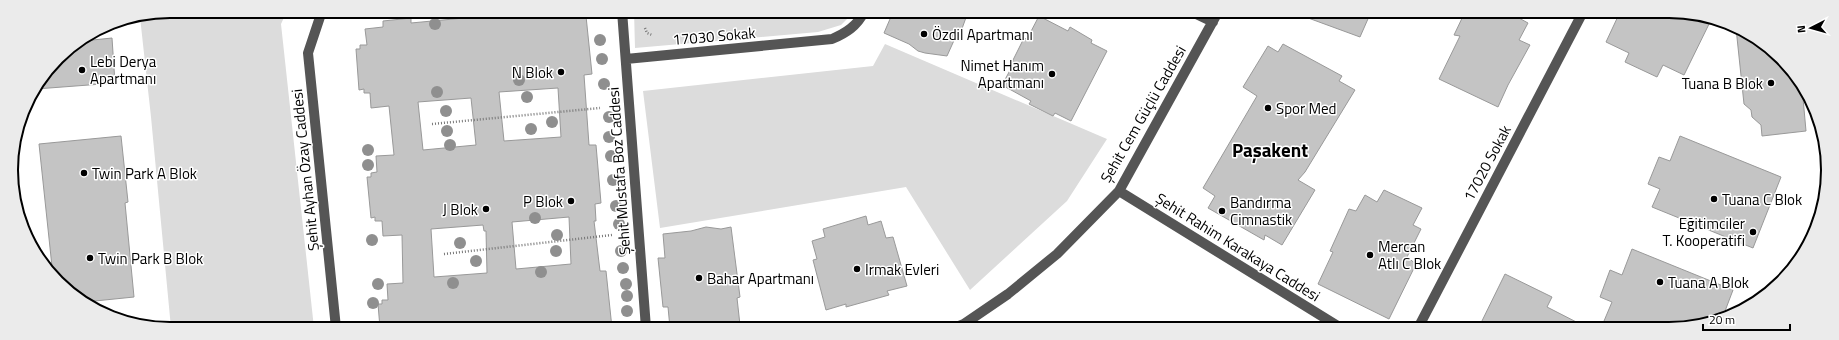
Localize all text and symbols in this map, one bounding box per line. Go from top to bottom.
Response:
north arrow [1791,8,1831,48]
street label: 17030 Sokak [672,21,756,51]
place label: Özdil Apartmanı [932,23,1033,46]
text: N [1793,24,1809,34]
marker: Özdil Apartmanı [919,29,929,39]
street label: Şehit Cem Güçlü Caddesi [1094,41,1192,187]
place label: Lebi Derya Apartmanı [90,50,157,90]
place label: Nimet Hanım Apartmanı [960,54,1044,94]
place label: N Blok [512,61,553,84]
marker: Lebi Derya Apartmanı [77,65,87,75]
marker: N Blok [556,67,566,77]
marker: Nimet Hanım Apartmanı [1047,69,1057,79]
place label: Tuana B Blok [1682,72,1763,95]
marker: Tuana B Blok [1766,78,1776,88]
street label: Şehit Mustafa Boz Caddesi [602,86,636,256]
street label: Şehit Ayhan Özay Caddesi [285,88,325,252]
place label: Spor Med [1276,97,1336,120]
marker: Spor Med [1263,103,1273,113]
street label: 17020 Sokak [1457,121,1517,205]
district label: Paşakent [1232,135,1308,164]
place label: Twin Park A Blok [92,162,197,185]
marker: Twin Park A Blok [79,168,89,178]
street label: Şehit Rahim Karakaya Caddesi [1151,187,1325,307]
place label: Tuana C Blok [1722,188,1802,211]
place label: P Blok [523,190,563,213]
place label: Bandırma Cimnastik [1230,191,1292,231]
marker: Tuana C Blok [1709,194,1719,204]
marker: P Blok [566,196,576,206]
place label: J Blok [443,198,478,221]
marker: J Blok [481,204,491,214]
marker: Bandırma Cimnastik [1217,206,1227,216]
place label: Eğitimciler T. Kooperatifi [1662,212,1745,252]
marker: Eğitimciler T. Kooperatifi [1748,227,1758,237]
place label: Mercan Atlı C Blok [1378,235,1441,275]
place label: Twin Park B Blok [98,247,203,270]
marker: Mercan Atlı C Blok [1365,250,1375,260]
marker: Twin Park B Blok [85,253,95,263]
place label: Irmak Evleri [865,258,939,281]
marker: Irmak Evleri [852,264,862,274]
place label: Bahar Apartmanı [707,267,814,290]
place label: Tuana A Blok [1668,271,1749,294]
marker: Bahar Apartmanı [694,273,704,283]
marker: Tuana A Blok [1655,277,1665,287]
scale bar [1703,306,1790,332]
text: 20 m [1709,310,1735,329]

